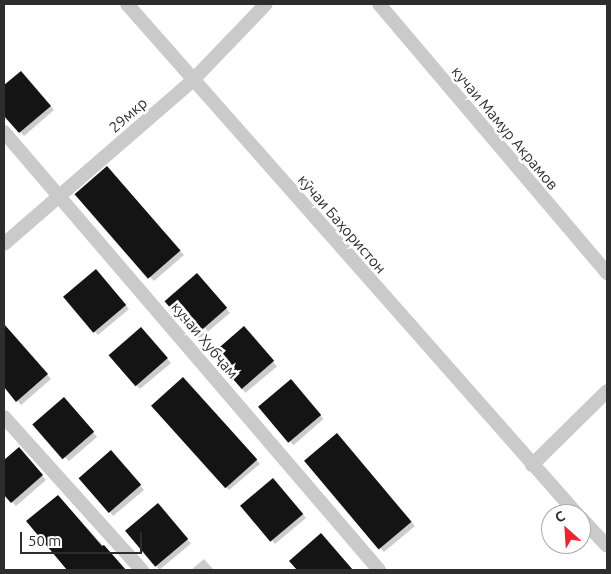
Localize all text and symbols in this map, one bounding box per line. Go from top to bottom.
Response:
street label: кучаи Мамур Акрамов [448,63,562,193]
street label: 29мкр [105,94,151,136]
street label: кӯчаи Баҳористон [294,171,390,277]
street label: кучаи Хубҷам [168,298,242,382]
north arrow [541,504,591,554]
text: С [552,507,567,526]
scale bar [22,522,145,554]
text: 50 m [28,532,61,549]

